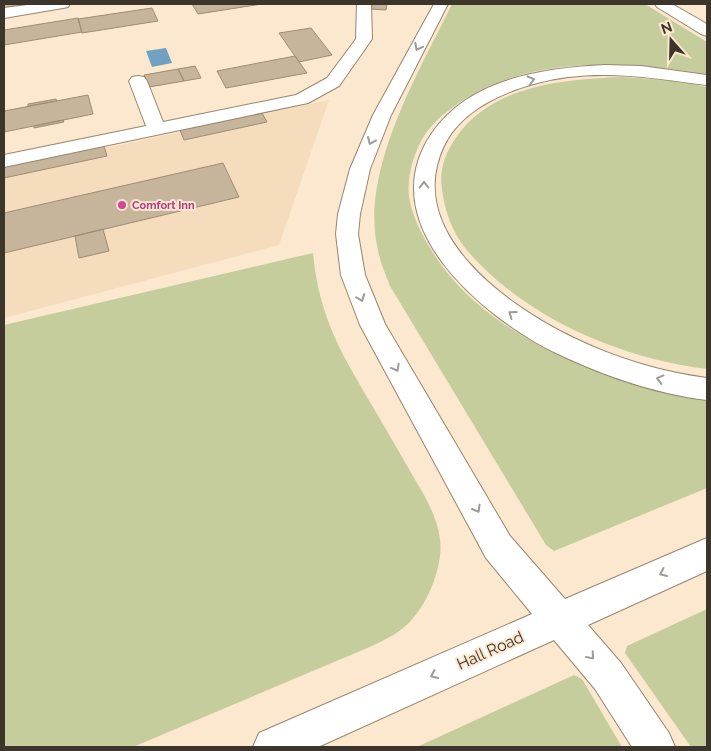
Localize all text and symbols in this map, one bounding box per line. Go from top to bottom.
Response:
north arrow [646,15,696,65]
text: N [659,18,674,37]
one-way arrow [414,42,424,51]
one-way arrow [527,75,536,86]
one-way arrow [366,136,377,145]
one-way arrow [419,180,429,188]
marker: Comfort Inn [116,199,128,211]
place label: Comfort Inn [132,199,195,212]
one-way arrow [355,293,365,302]
one-way arrow [508,311,518,320]
one-way arrow [390,363,400,372]
one-way arrow [656,375,664,385]
one-way arrow [470,504,480,513]
one-way arrow [659,567,668,578]
street label: Hall Road [454,627,527,674]
one-way arrow [585,651,594,660]
one-way arrow [430,669,439,680]

